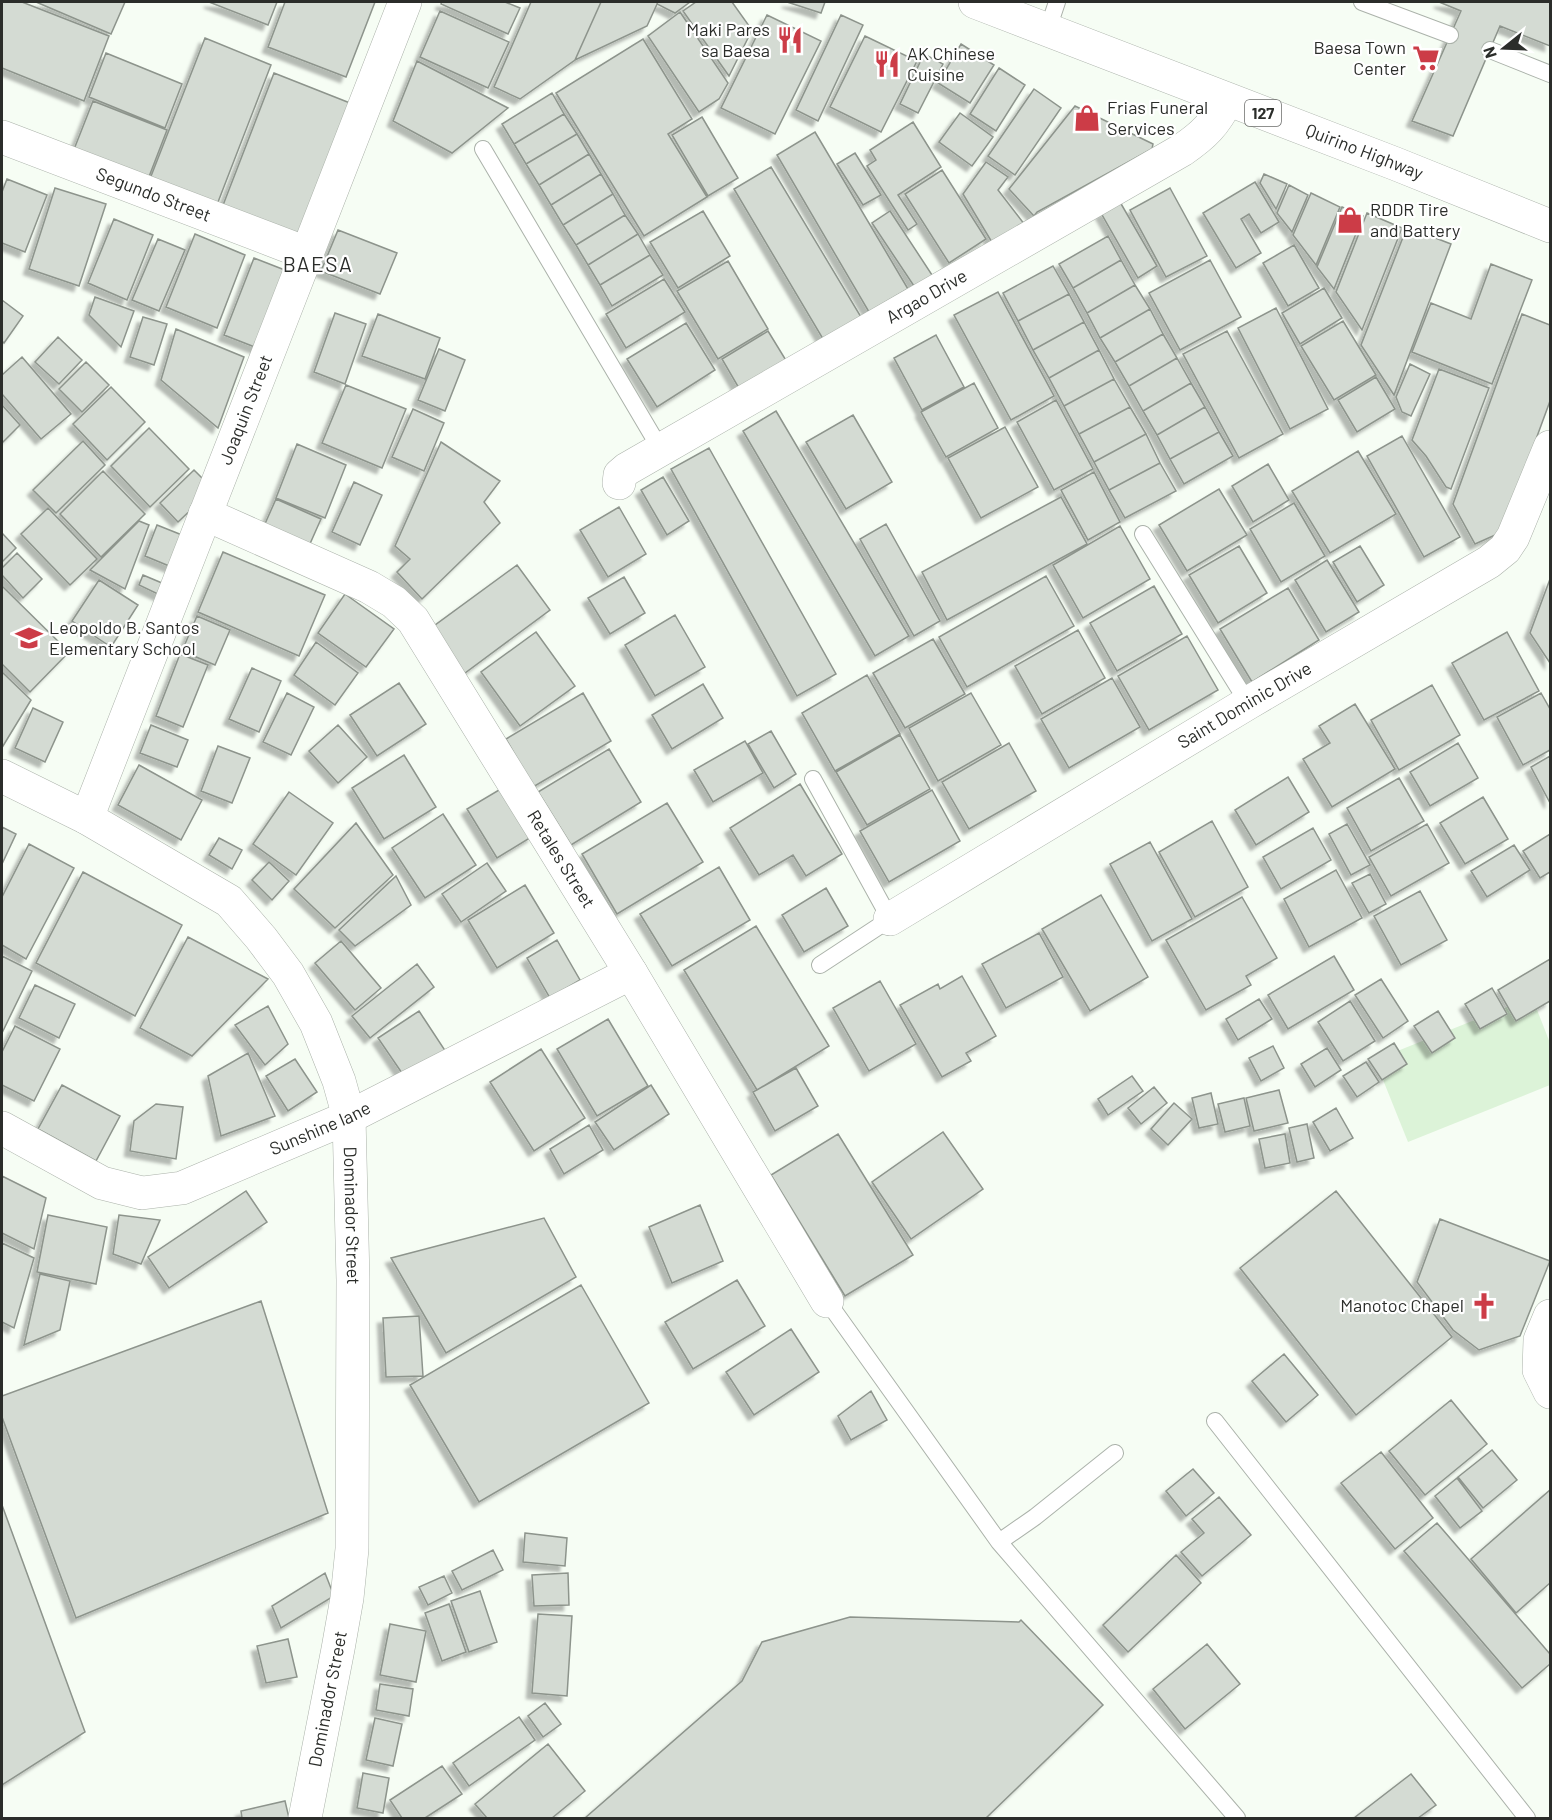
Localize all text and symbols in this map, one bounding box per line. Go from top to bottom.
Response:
place label: Maki Pares sa Baesa [686,18,770,61]
north arrow [1474,18,1534,78]
restaurant icon: Maki Pares sa Baesa [775,25,805,55]
place label: Baesa Town Center [1314,36,1406,79]
place label: AK Chinese Cuisine [907,42,995,85]
supermarket icon: Baesa Town Center [1411,43,1441,73]
text: N [1479,45,1500,61]
restaurant icon: AK Chinese Cuisine [872,49,902,79]
place label: Frias Funeral Services [1107,96,1208,139]
road number: 127 [1245,100,1281,126]
shop icon: Frias Funeral Services [1072,103,1102,133]
street label: Quirino Highway [1302,118,1427,184]
street label: Segundo Street [93,162,214,226]
place label: RDDR Tire and Battery [1370,198,1460,241]
shop icon: RDDR Tire and Battery [1335,205,1365,235]
district label: BAESA [283,251,353,276]
street label: Argao Drive [882,264,971,328]
street label: Joaquin Street [214,351,276,468]
place label: Leopoldo B. Santos Elementary School [49,616,199,659]
school or university icon: Leopoldo B. Santos Elementary School [14,623,44,653]
street label: Saint Dominic Drive [1173,656,1315,753]
street label: Retales Street [523,806,600,912]
street label: Sunshine lane [266,1096,374,1160]
street label: Dominador Street [340,1146,365,1285]
church icon: Manotoc Chapel [1469,1291,1499,1321]
place label: Manotoc Chapel [1340,1294,1464,1316]
street label: Dominador Street [303,1629,351,1769]

